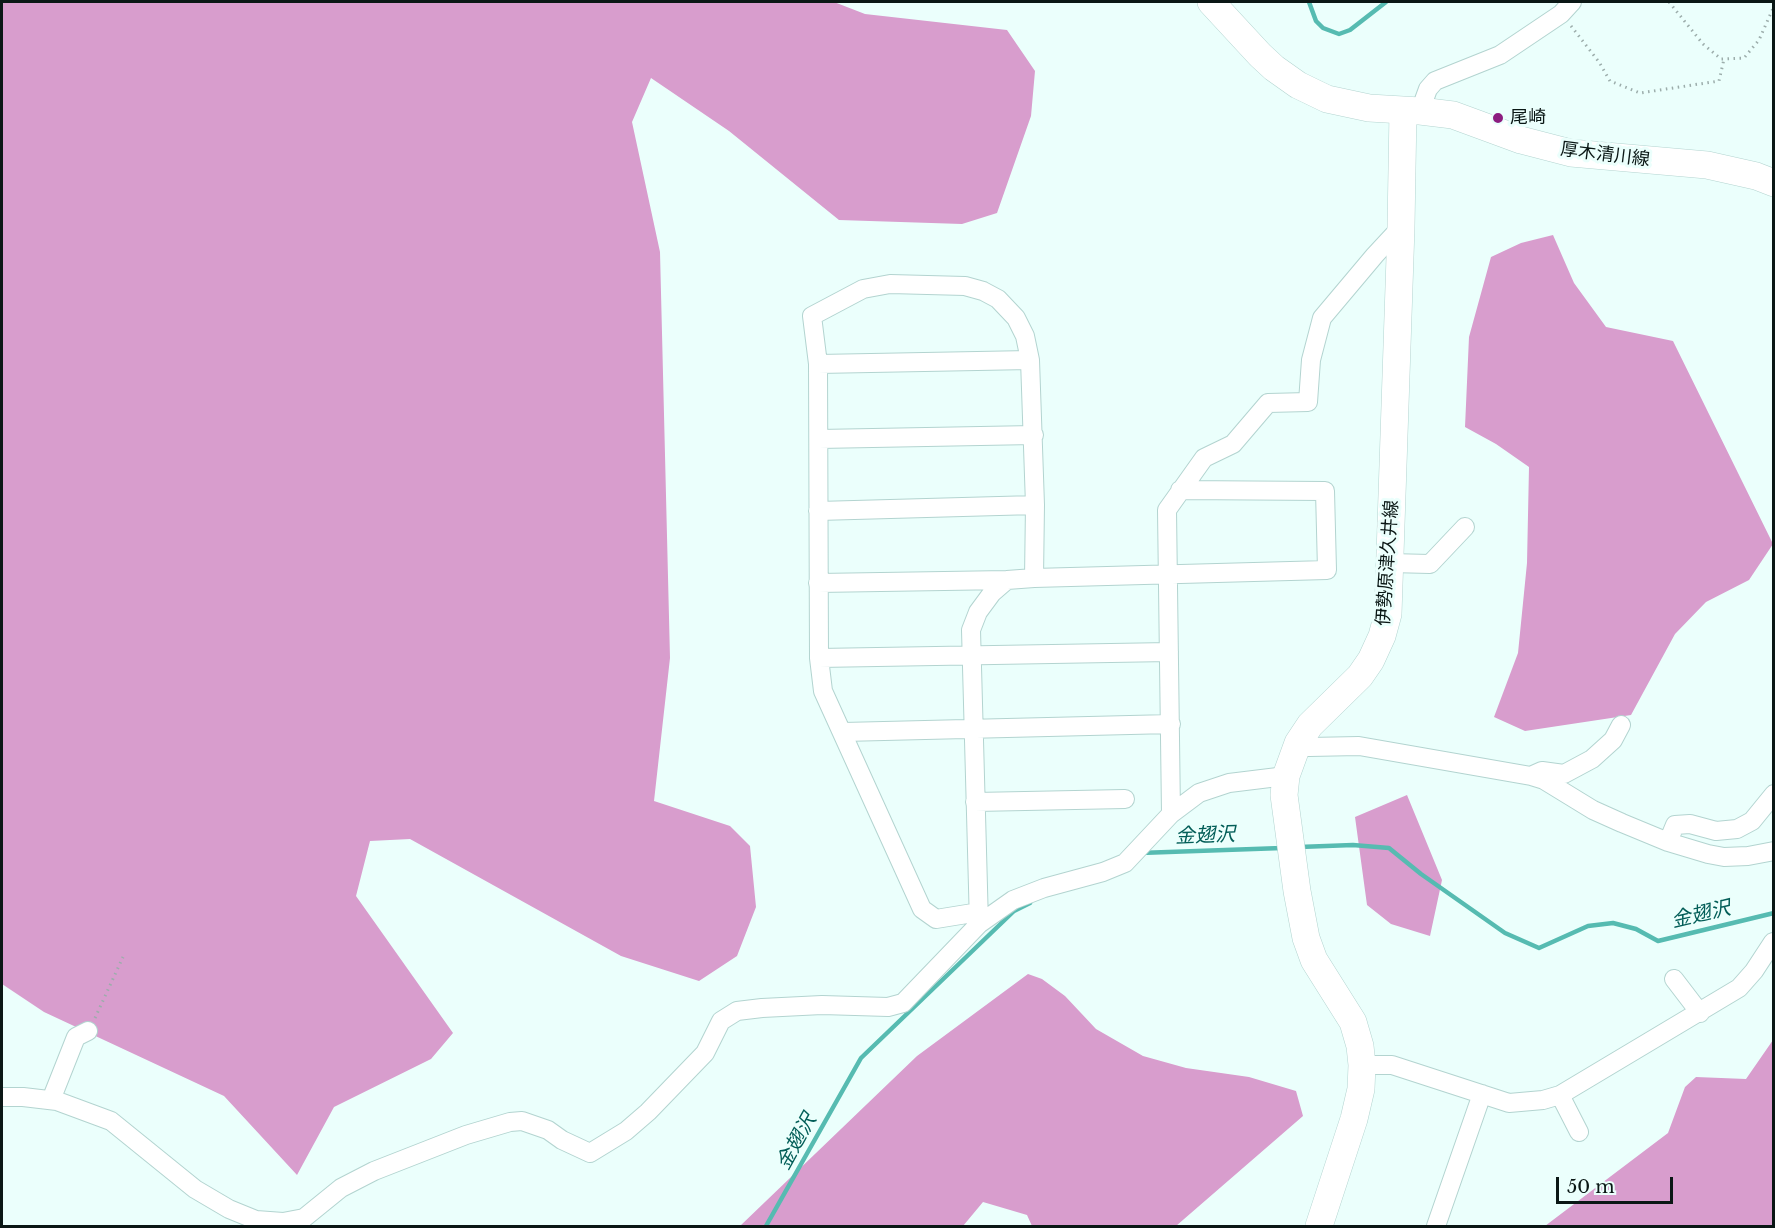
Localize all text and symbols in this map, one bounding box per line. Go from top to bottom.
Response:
place label: 尾崎 [1510,107,1546,129]
marker: 尾崎 [1491,111,1505,125]
street label: 厚木清川線 [1559,139,1651,171]
street label: 伊勢原津久井線 [1373,499,1403,627]
water label: 金翅沢 [1175,823,1235,849]
water label: 金翅沢 [1669,897,1733,933]
water label: 金翅沢 [772,1110,822,1174]
scale bar [1559,1165,1676,1203]
text: 50 m [1567,1176,1615,1198]

